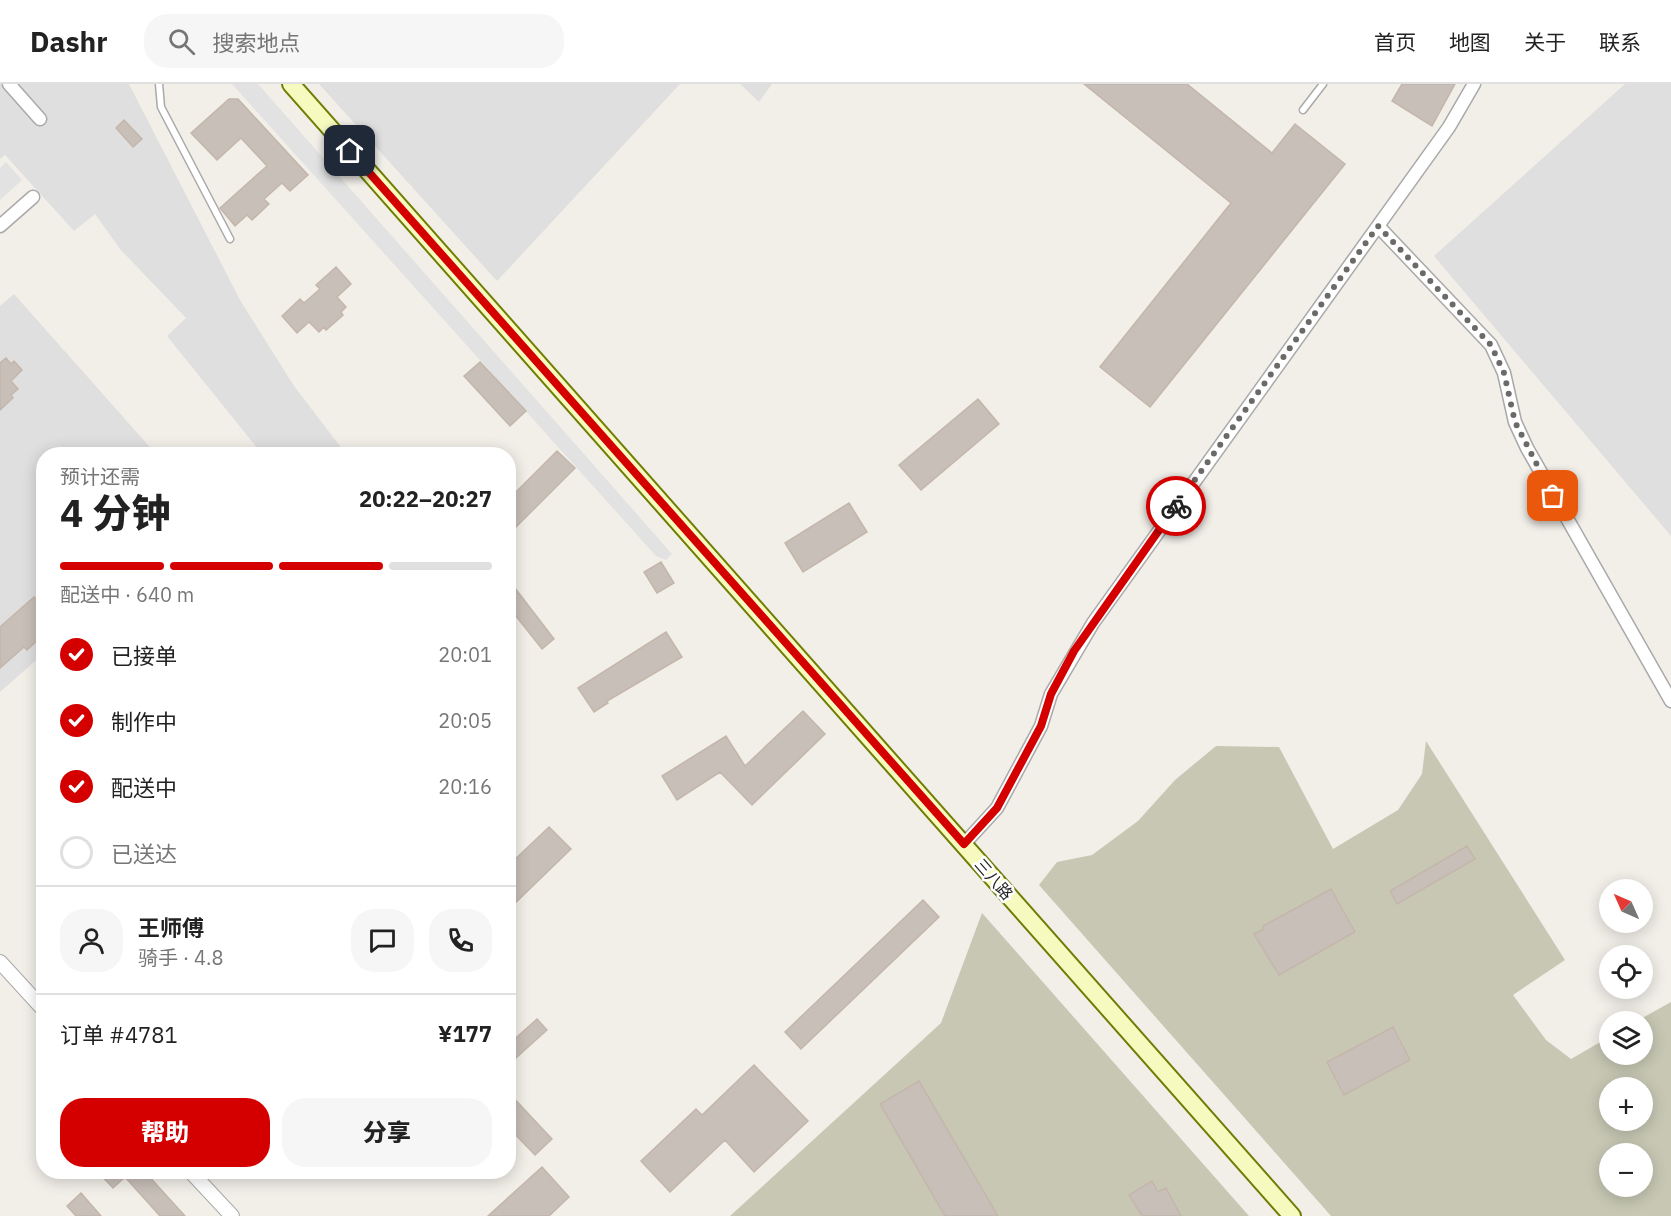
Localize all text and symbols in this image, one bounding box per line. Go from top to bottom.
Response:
search box [144,14,564,68]
text: Dashr [30,23,108,60]
icon: search [165,25,198,58]
text: 搜索地点 [213,28,301,57]
text: 首页 [1374,28,1416,56]
text: 地图 [1449,28,1491,56]
text: 关于 [1524,28,1566,56]
text: 联系 [1599,28,1641,56]
pin [324,125,375,176]
icon: home [333,134,366,167]
text: 预计还需 [60,463,140,490]
pin [1527,470,1578,521]
courier [1146,476,1206,536]
icon: bag [1536,479,1569,512]
text: 20:22–20:27 [359,484,492,513]
text: 4 分钟 [60,487,171,538]
icon: bike [1160,490,1193,523]
text: 配送中 · 640 m [60,581,194,608]
icon: check [60,638,93,671]
text: 已接单 [111,641,177,670]
text: 20:01 [438,641,492,668]
icon: check [60,704,93,737]
text: 制作中 [111,707,177,736]
text: 20:05 [438,707,492,734]
icon: check [60,770,93,803]
text: 配送中 [111,773,177,802]
text: 20:16 [438,773,492,800]
text: 已送达 [111,839,177,868]
street label: 三八路 [971,854,1017,904]
north arrow [1599,879,1653,933]
map controls [1599,879,1653,1197]
button: person [60,909,123,972]
button: chat [351,909,414,972]
button: phone [429,909,492,972]
text: 王师傅 [138,913,204,942]
text: 骑手 · 4.8 [138,944,223,971]
button: locate [1599,945,1653,999]
button: layers [1599,1011,1653,1065]
text: ¥177 [438,1019,492,1048]
text: 订单 #4781 [60,1020,178,1049]
button: + [1599,1077,1653,1131]
button: 帮助 [60,1098,270,1167]
button: 分享 [282,1098,492,1167]
button: − [1599,1143,1653,1197]

